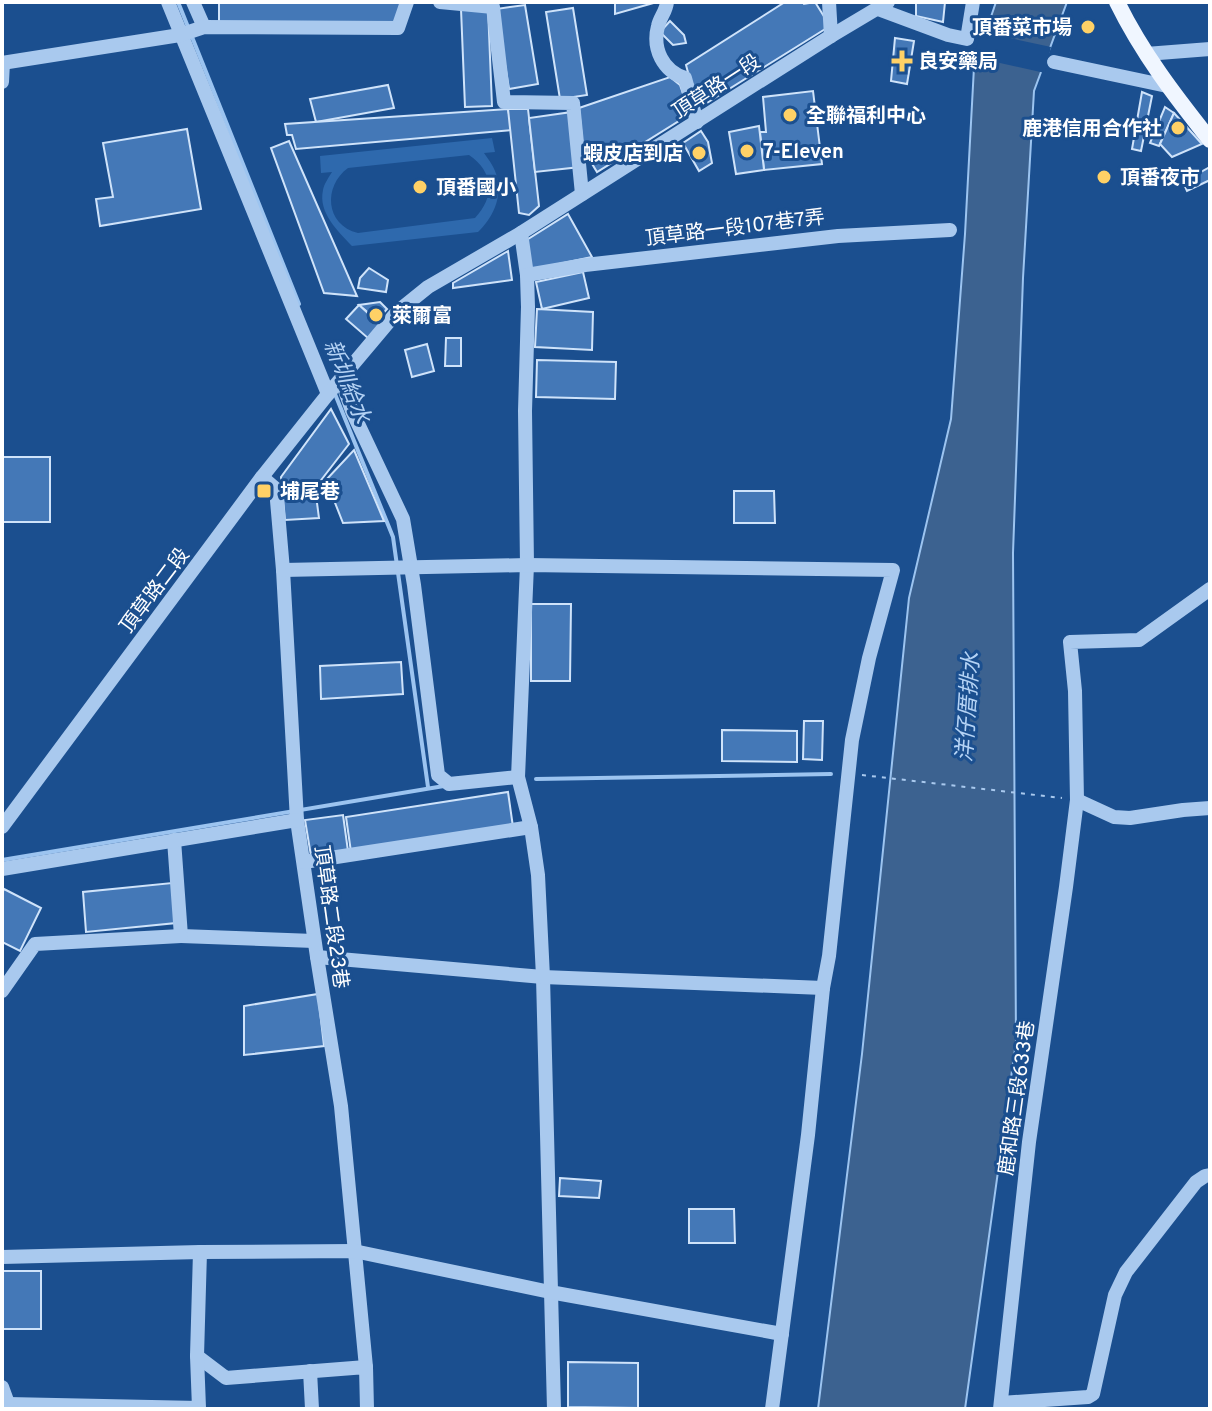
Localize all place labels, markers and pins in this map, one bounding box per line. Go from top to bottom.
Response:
place label: 頂番菜市場 [972,16,1072,42]
marker: 頂番菜市場 [1079,18,1097,36]
place label: 良安藥局 [918,50,998,76]
marker: 良安藥局 [893,52,911,70]
place label: 全聯福利中心 [806,104,926,130]
marker: 全聯福利中心 [781,106,799,124]
place label: 鹿港信用合作社 [1022,117,1162,143]
marker: 鹿港信用合作社 [1169,119,1187,137]
place label: 7-Eleven [763,140,844,166]
place label: 蝦皮店到店 [583,142,683,168]
marker: 7-Eleven [738,142,756,160]
marker: 蝦皮店到店 [690,144,708,162]
place label: 頂番夜市 [1120,166,1200,192]
marker: 頂番夜市 [1095,168,1113,186]
place label: 頂番國小 [436,176,516,202]
marker: 頂番國小 [411,178,429,196]
place label: 萊爾富 [392,304,452,330]
marker: 萊爾富 [367,306,385,324]
place label: 埔尾巷 [280,480,340,506]
marker: 埔尾巷 [255,482,273,500]

